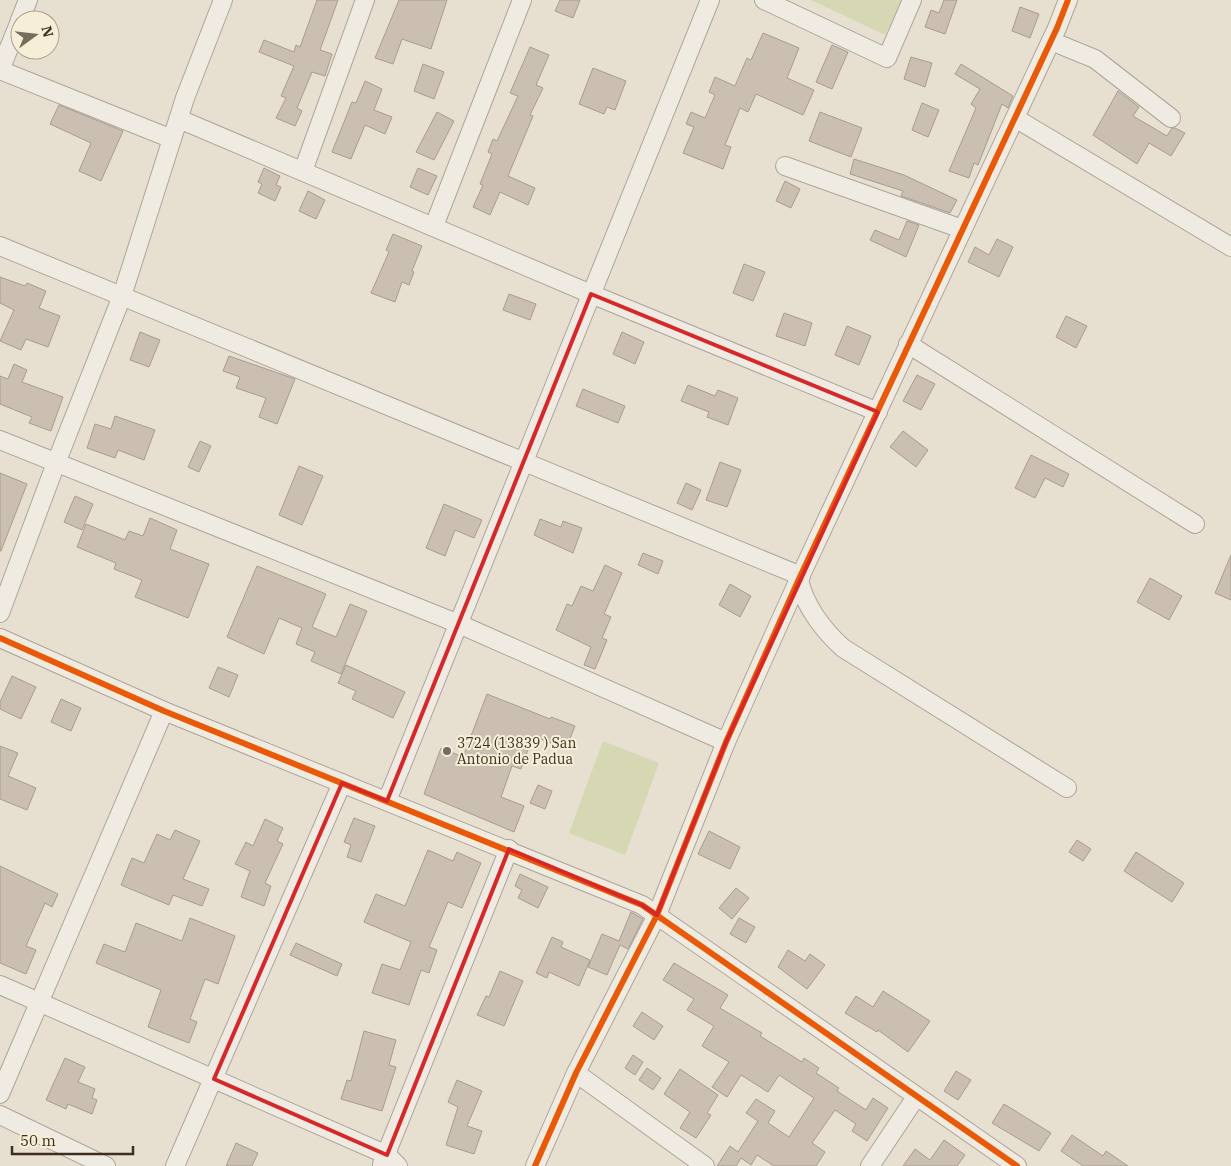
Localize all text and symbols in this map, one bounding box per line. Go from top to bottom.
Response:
north arrow [10,10,60,60]
text: N [37,24,58,39]
place label: 3724 (13839 ) San Antonio de Padua [457,734,576,768]
marker: 3724 (13839 ) San Antonio de Padua [441,745,453,757]
scale bar [12,1124,134,1156]
text: 50 m [20,1131,56,1150]

